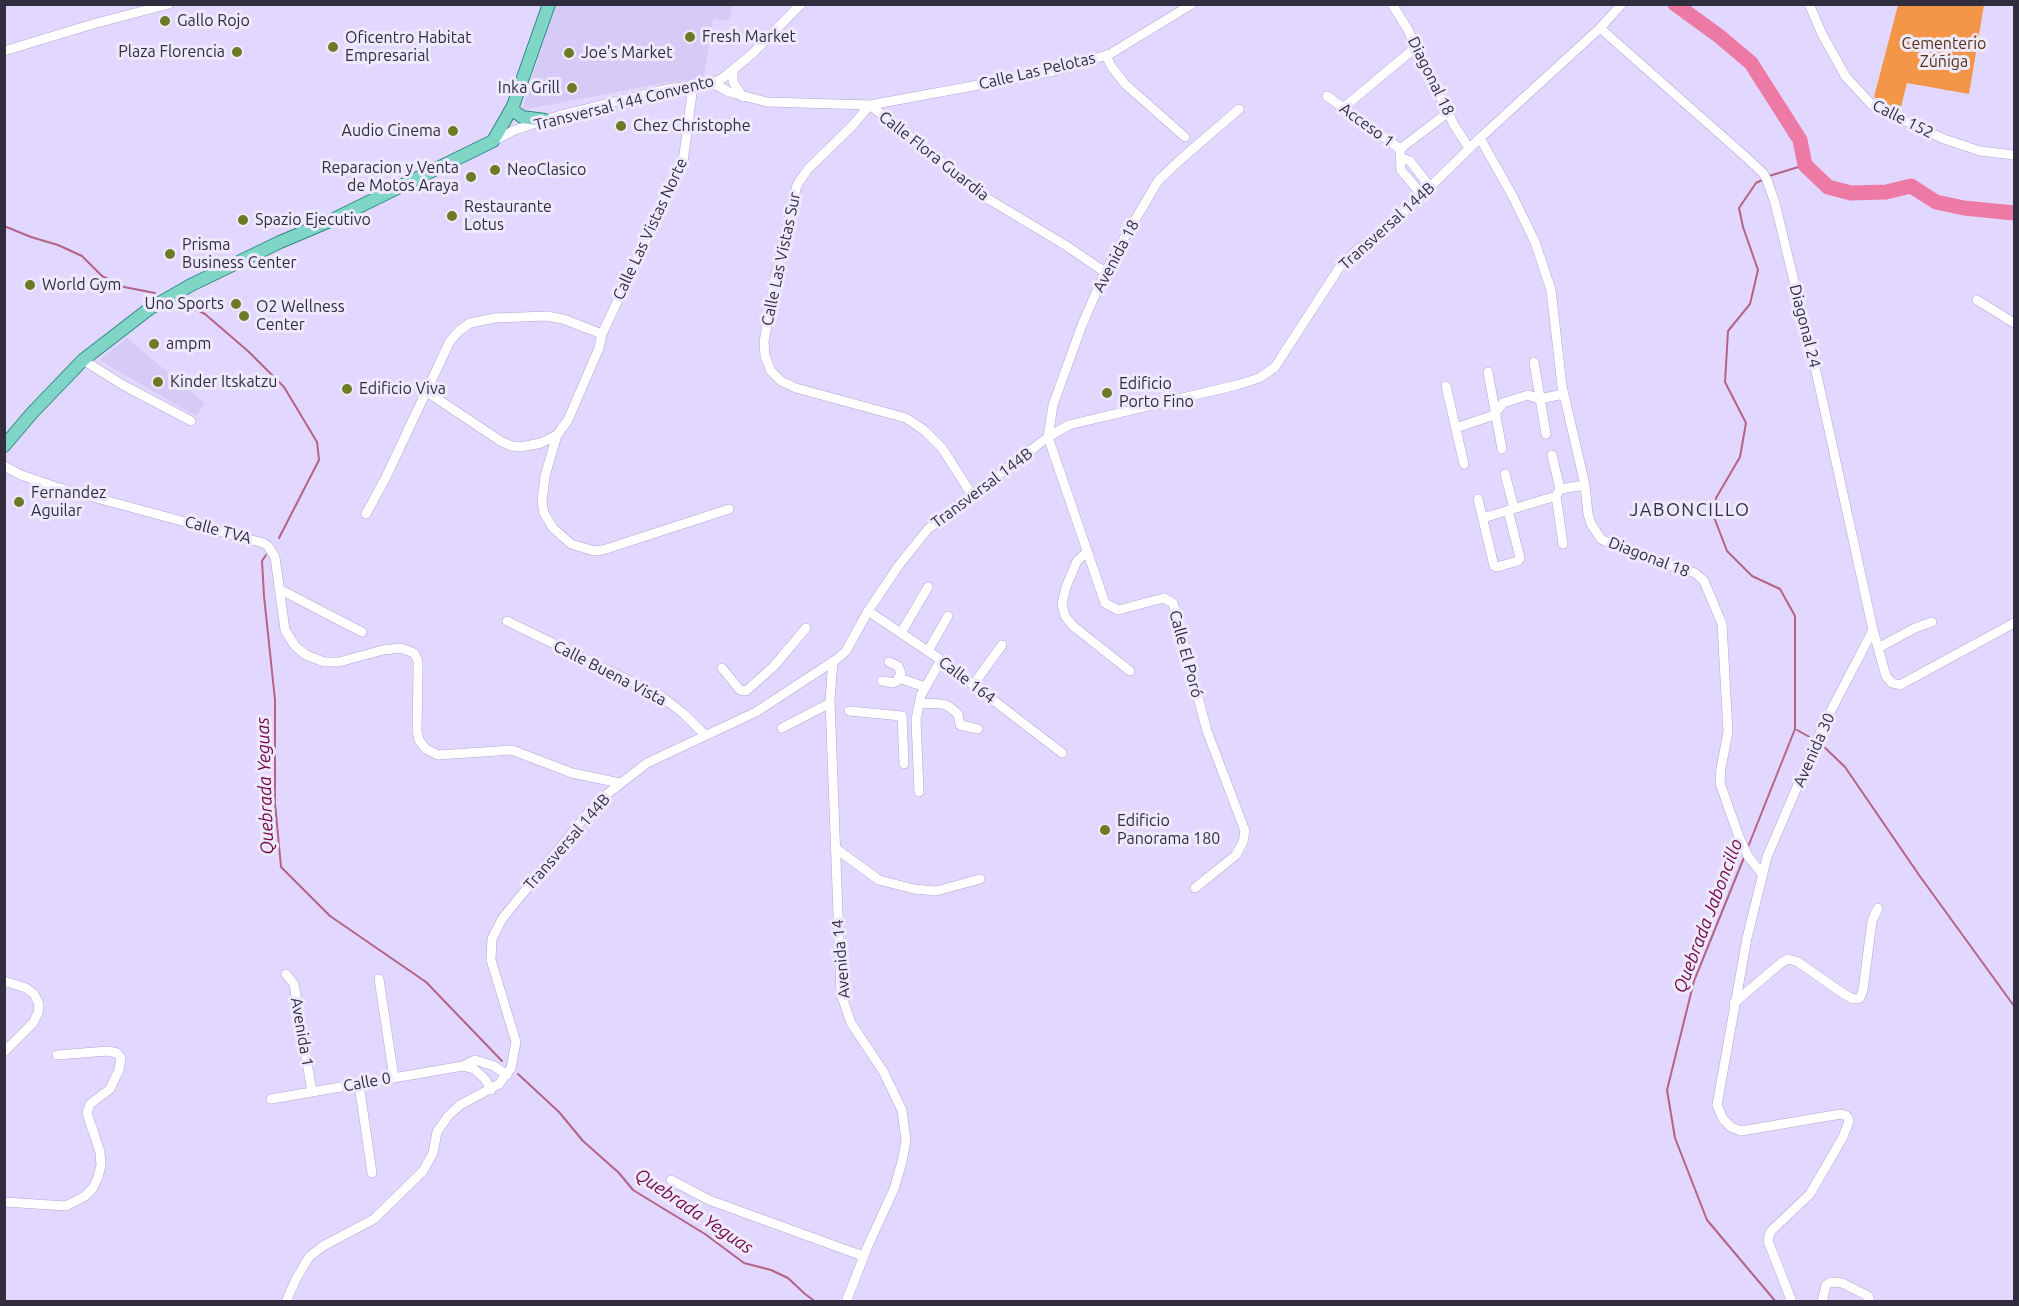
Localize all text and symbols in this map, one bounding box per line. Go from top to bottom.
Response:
place label: Gallo Rojo [177,11,250,31]
marker: Gallo Rojo [158,14,172,28]
place label: Fresh Market [702,27,796,47]
place label: Oficentro Habitat Empresarial [345,28,472,66]
marker: Fresh Market [683,30,697,44]
street label: Diagonal 18 [1404,33,1458,119]
park label: Cementerio Zúñiga [1902,34,1986,72]
marker: Oficentro Habitat Empresarial [326,40,340,54]
place label: Plaza Florencia [118,42,225,62]
place label: Joe's Market [581,43,672,63]
marker: Plaza Florencia [230,45,244,59]
marker: Joe's Market [562,46,576,60]
street label: Calle Las Pelotas [977,48,1097,94]
street label: Transversal 144 Convento [532,71,716,135]
place label: Inka Grill [498,78,560,98]
marker: Inka Grill [565,81,579,95]
street label: Calle 152 [1869,95,1937,143]
street label: Acceso 1 [1336,99,1398,151]
street label: Calle Flora Guardia [875,107,993,205]
place label: Chez Christophe [633,116,751,136]
marker: Chez Christophe [614,119,628,133]
place label: Audio Cinema [341,121,441,141]
marker: Audio Cinema [446,124,460,138]
street label: Calle Las Vistas Norte [609,155,691,303]
place label: Reparacion y Venta de Motos Araya [321,158,459,196]
place label: NeoClasico [507,160,586,180]
marker: NeoClasico [488,163,502,177]
marker: Reparacion y Venta de Motos Araya [464,170,478,184]
street label: Transversal 144B [1335,178,1439,274]
street label: Calle Las Vistas Sur [757,190,805,328]
place label: Restaurante Lotus [464,197,552,235]
marker: Restaurante Lotus [445,209,459,223]
place label: Spazio Ejecutivo [255,210,371,230]
marker: Spazio Ejecutivo [236,213,250,227]
street label: Avenida 18 [1089,217,1143,295]
place label: Prisma Business Center [182,235,297,273]
marker: Prisma Business Center [163,247,177,261]
place label: World Gym [42,275,121,295]
marker: World Gym [23,278,37,292]
street label: Diagonal 24 [1785,282,1825,370]
place label: Uno Sports [145,294,224,314]
marker: Uno Sports [229,297,243,311]
place label: O2 Wellness Center [256,297,345,335]
marker: O2 Wellness Center [237,309,251,323]
place label: ampm [166,334,211,354]
marker: ampm [147,337,161,351]
place label: Kinder Itskatzu [170,372,277,392]
place label: Edificio Porto Fino [1119,374,1194,412]
marker: Kinder Itskatzu [151,375,165,389]
place label: Edificio Viva [359,379,446,399]
marker: Edificio Viva [340,382,354,396]
marker: Edificio Porto Fino [1100,386,1114,400]
street label: Transversal 144B [928,444,1036,532]
place label: Fernandez Aguilar [31,483,106,521]
marker: Fernandez Aguilar [12,495,26,509]
district label: JABONCILLO [1629,499,1751,521]
street label: Calle TVA [183,512,253,548]
street label: Diagonal 18 [1606,533,1692,581]
street label: Calle El Poró [1165,608,1207,700]
street label: Calle Buena Vista [550,636,670,710]
street label: Calle 164 [935,652,999,708]
street label: Avenida 30 [1789,710,1839,790]
water label: Quebrada Yeguas [252,717,278,855]
street label: Transversal 144B [520,790,614,894]
place label: Edificio Panorama 180 [1117,811,1220,849]
marker: Edificio Panorama 180 [1098,823,1112,837]
water label: Quebrada Jaboncillo [1669,836,1747,996]
street label: Avenida 14 [828,919,854,999]
street label: Avenida 1 [286,996,318,1068]
street label: Calle 0 [342,1068,392,1096]
water label: Quebrada Yeguas [631,1164,757,1258]

